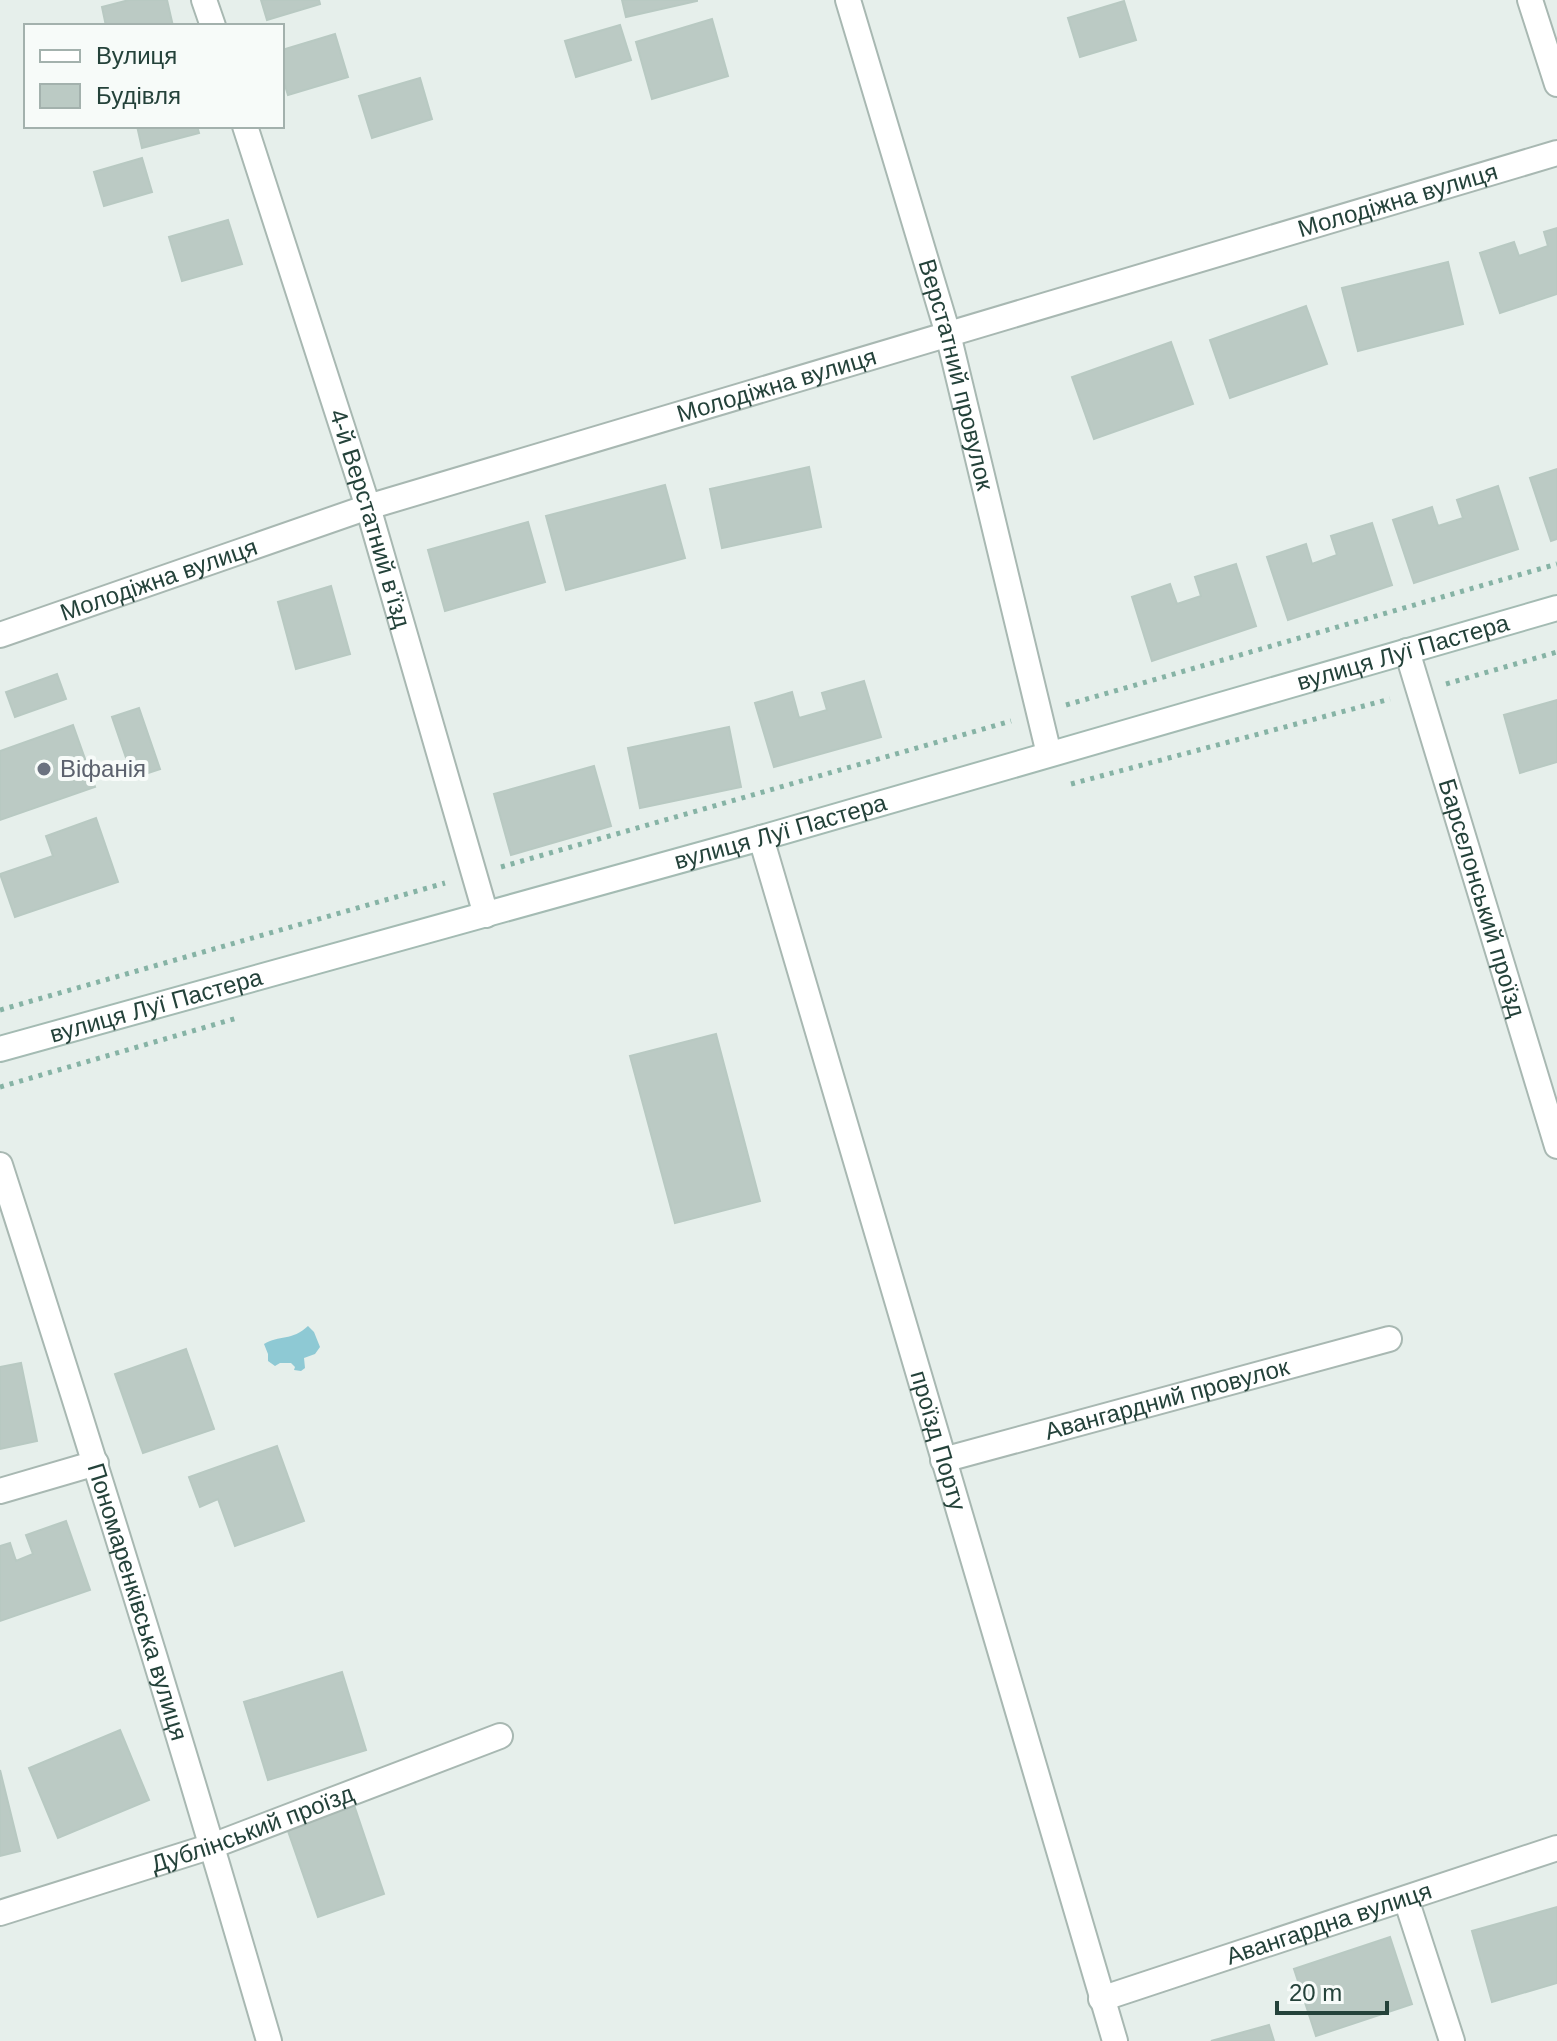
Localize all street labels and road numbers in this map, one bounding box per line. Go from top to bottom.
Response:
street label: Молодіжна вулиця [1295,158,1501,242]
street label: Верстатний провулок [913,256,999,493]
street label: Молодіжна вулиця [674,342,879,427]
street label: 4-й Верстатний в’їзд [324,406,416,631]
street label: Молодіжна вулиця [56,533,261,626]
street label: вулиця Луї Пастера [1294,608,1513,695]
street label: Барселонський проїзд [1434,776,1531,1020]
street label: вулиця Луї Пастера [671,788,890,874]
street label: вулиця Луї Пастера [47,963,266,1048]
street label: Авангардний провулок [1042,1353,1292,1445]
street label: проїзд Порту [905,1367,972,1513]
street label: Пономаренківська вулиця [83,1460,193,1744]
street label: Дублінський проїзд [148,1779,357,1877]
street label: Авангардна вулиця [1223,1877,1435,1970]

